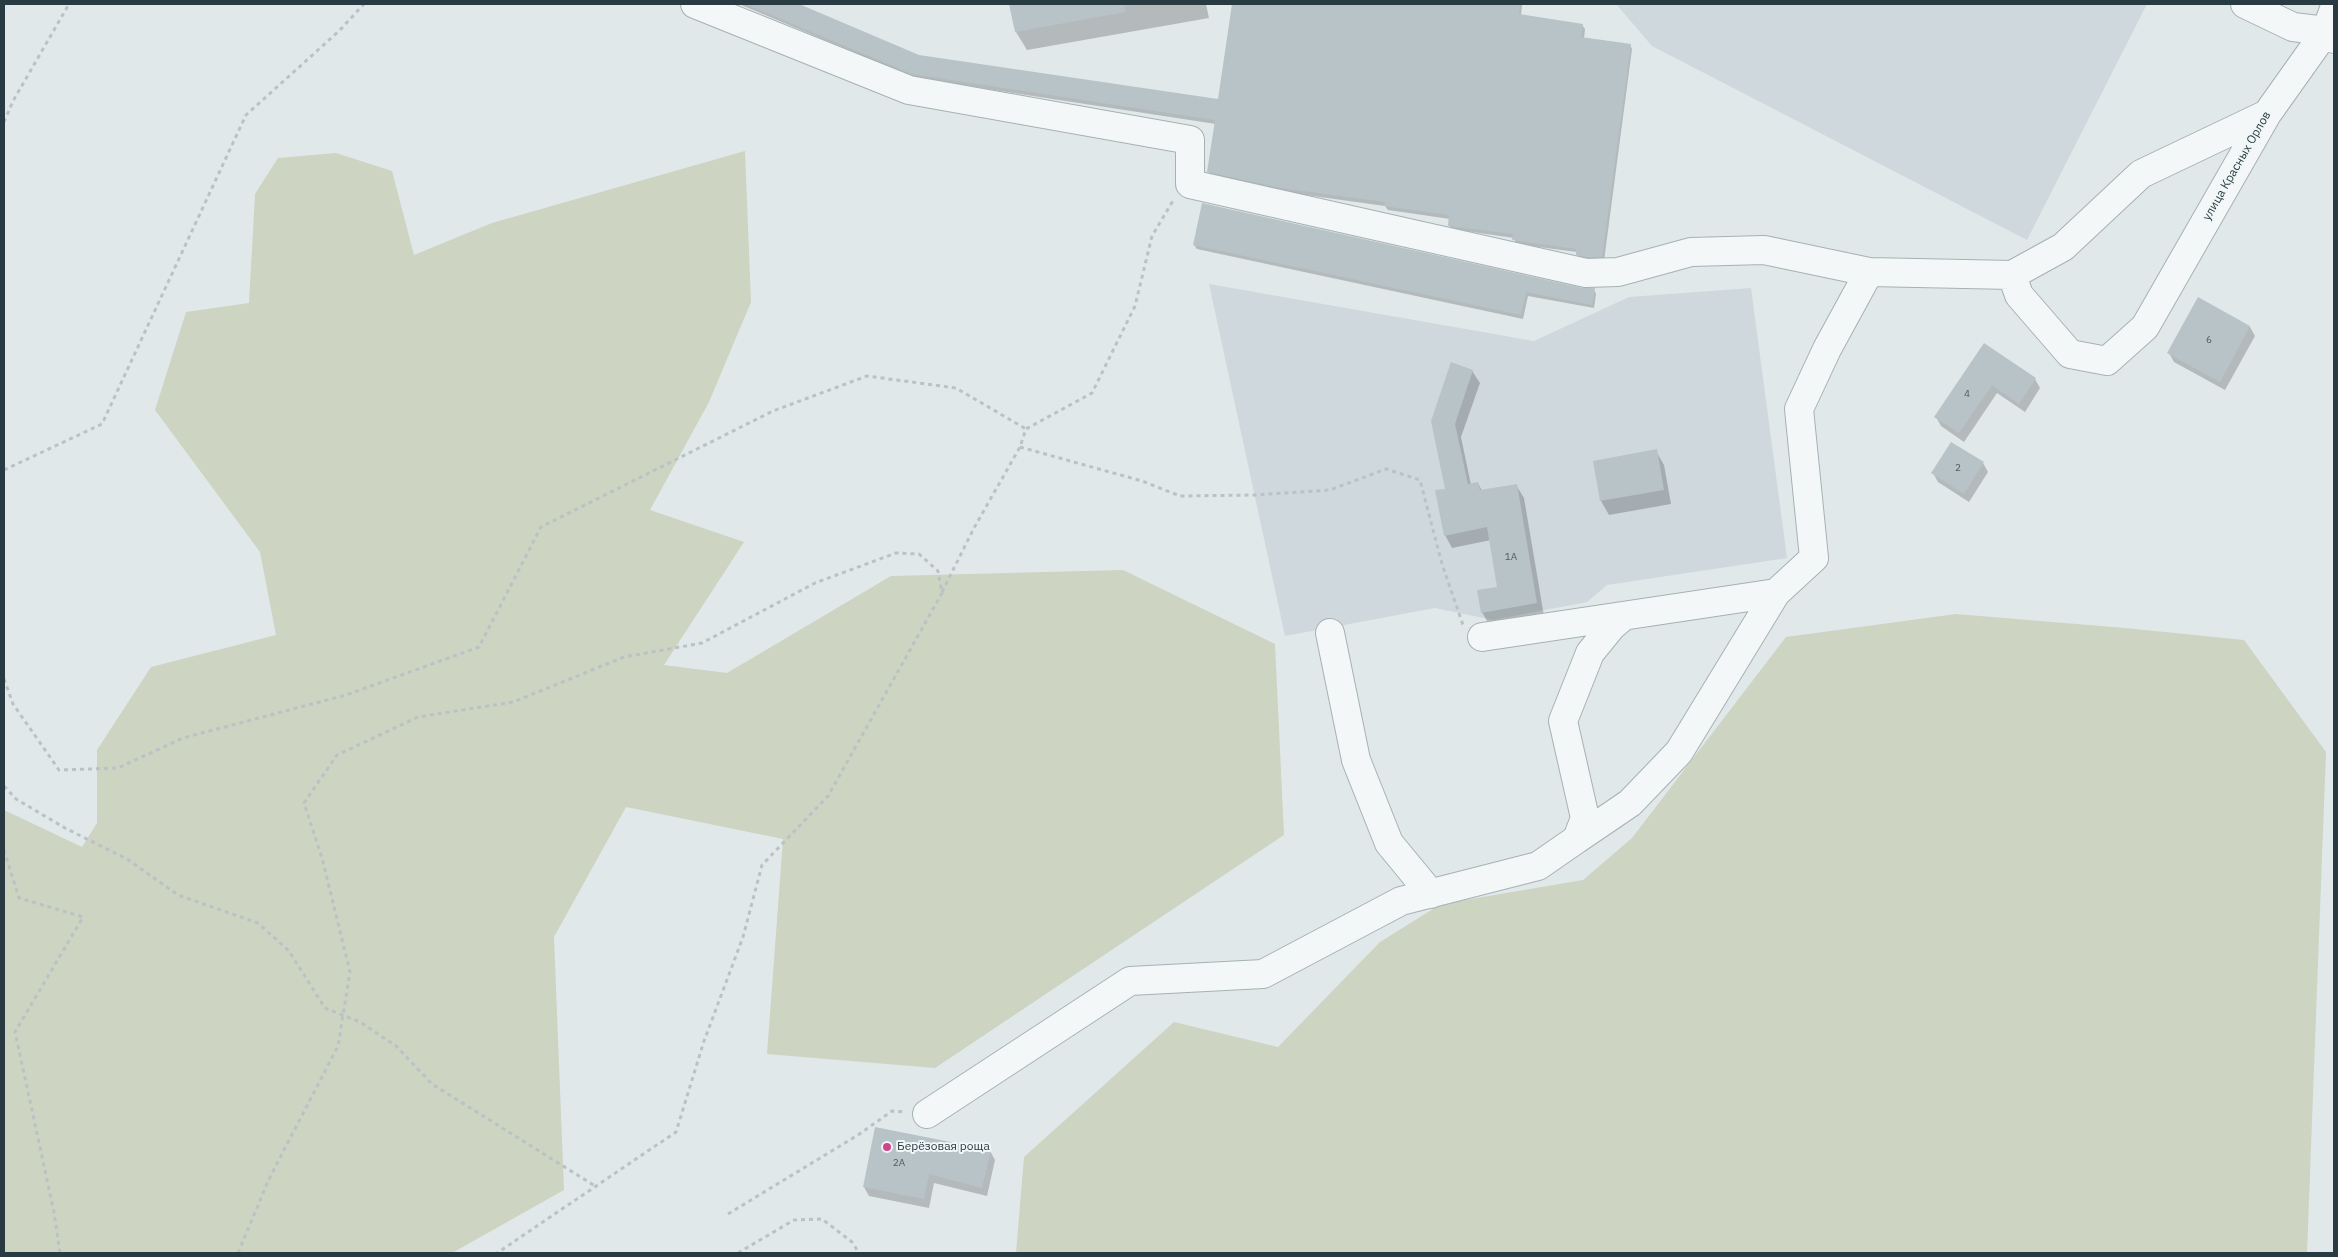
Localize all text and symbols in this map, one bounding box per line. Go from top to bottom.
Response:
street label: улица Красных Орлов [2200,109,2274,223]
house number: 6 [2206,334,2212,346]
house number: 4 [1964,388,1970,400]
house number: 2 [1955,462,1961,474]
house number: 1А [1505,551,1517,563]
place label: Берёзовая роща [897,1140,990,1154]
marker: Берёзовая роща [881,1141,893,1153]
house number: 2А [893,1157,905,1169]

